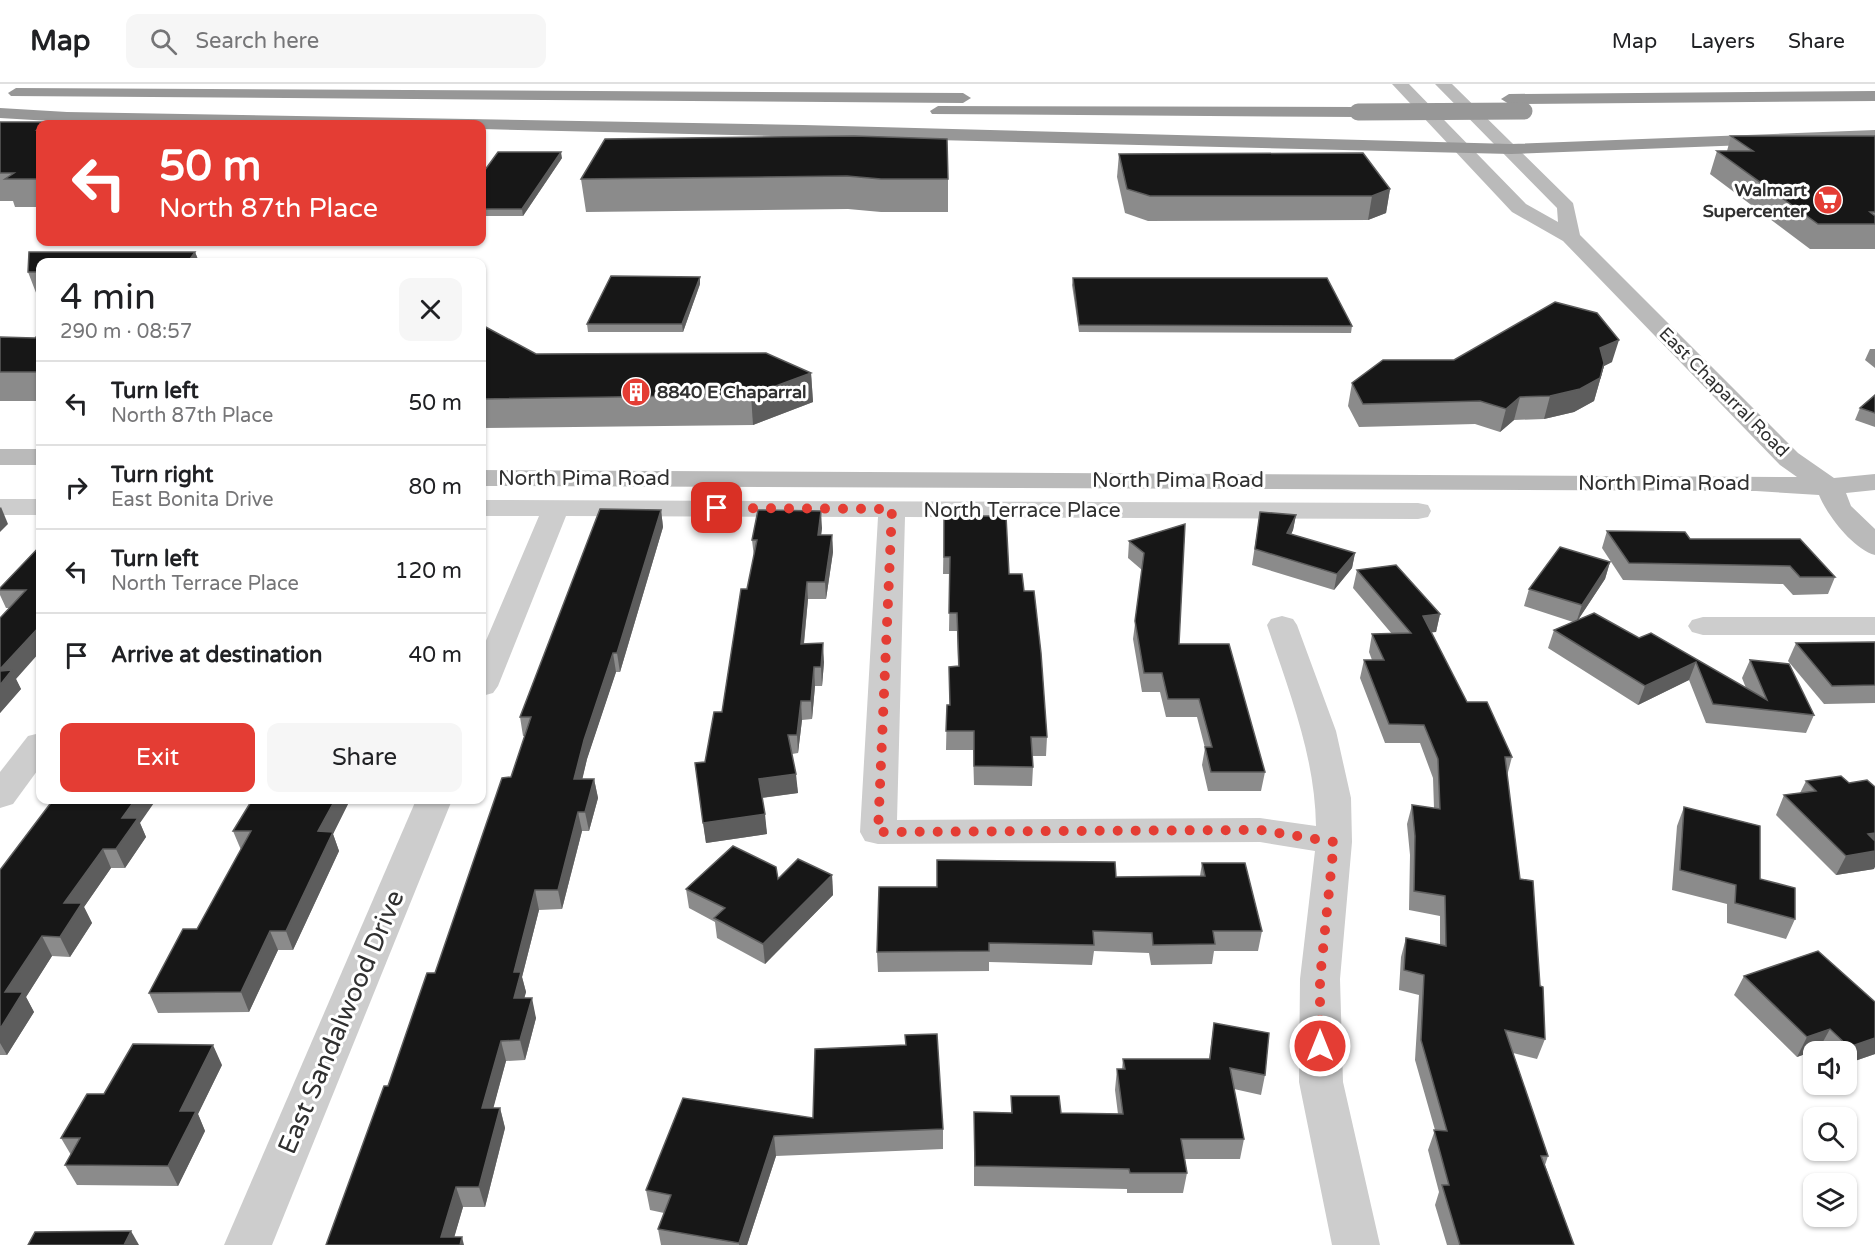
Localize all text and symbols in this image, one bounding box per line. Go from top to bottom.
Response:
search box [126,14,546,68]
text: Map [30,24,90,58]
icon: search [147,25,180,58]
text: Search here [195,28,319,54]
text: Map [1612,29,1657,54]
text: Layers [1690,29,1755,54]
text: Share [1788,29,1845,54]
text: 50 m [159,141,261,192]
icon: left [60,144,138,222]
place label: Walmart Supercenter [1703,179,1808,222]
supermarket icon: Walmart Supercenter [1812,184,1844,216]
text: North 87th Place [159,192,378,225]
text: 4 min [60,276,156,319]
button: close [399,278,462,341]
text: 290 m · 08:57 [60,320,192,344]
street label: East Chaparral Road [1654,322,1794,462]
building icon: 8840 E Chaparral [620,376,652,408]
text: Turn left [111,378,199,404]
place label: 8840 E Chaparral [657,381,807,403]
icon: left [60,387,93,420]
text: 50 m [408,390,462,416]
text: North 87th Place [111,404,273,428]
text: Turn right [111,462,213,488]
street label: North Pima Road [498,466,670,491]
street label: North Pima Road [1092,468,1264,493]
icon: right [60,471,93,504]
street label: North Pima Road [1578,471,1750,496]
text: 80 m [408,474,462,500]
pin [691,482,742,533]
text: East Bonita Drive [111,488,274,512]
icon: arrive [700,491,733,524]
street label: North Terrace Place [923,498,1121,523]
text: Turn left [111,546,199,572]
icon: left [60,555,93,588]
text: 120 m [395,558,462,584]
text: North Terrace Place [111,572,299,596]
icon: arrive [60,639,93,672]
text: Arrive at destination [111,642,322,668]
text: 40 m [408,642,462,668]
button: Exit [60,723,255,792]
button: Share [267,723,462,792]
street label: East Sandalwood Drive [271,886,411,1158]
position arrow [1288,1014,1352,1078]
map controls [1803,1041,1857,1227]
button: sound [1803,1041,1857,1095]
button: search [1803,1107,1857,1161]
button: layers [1803,1173,1857,1227]

